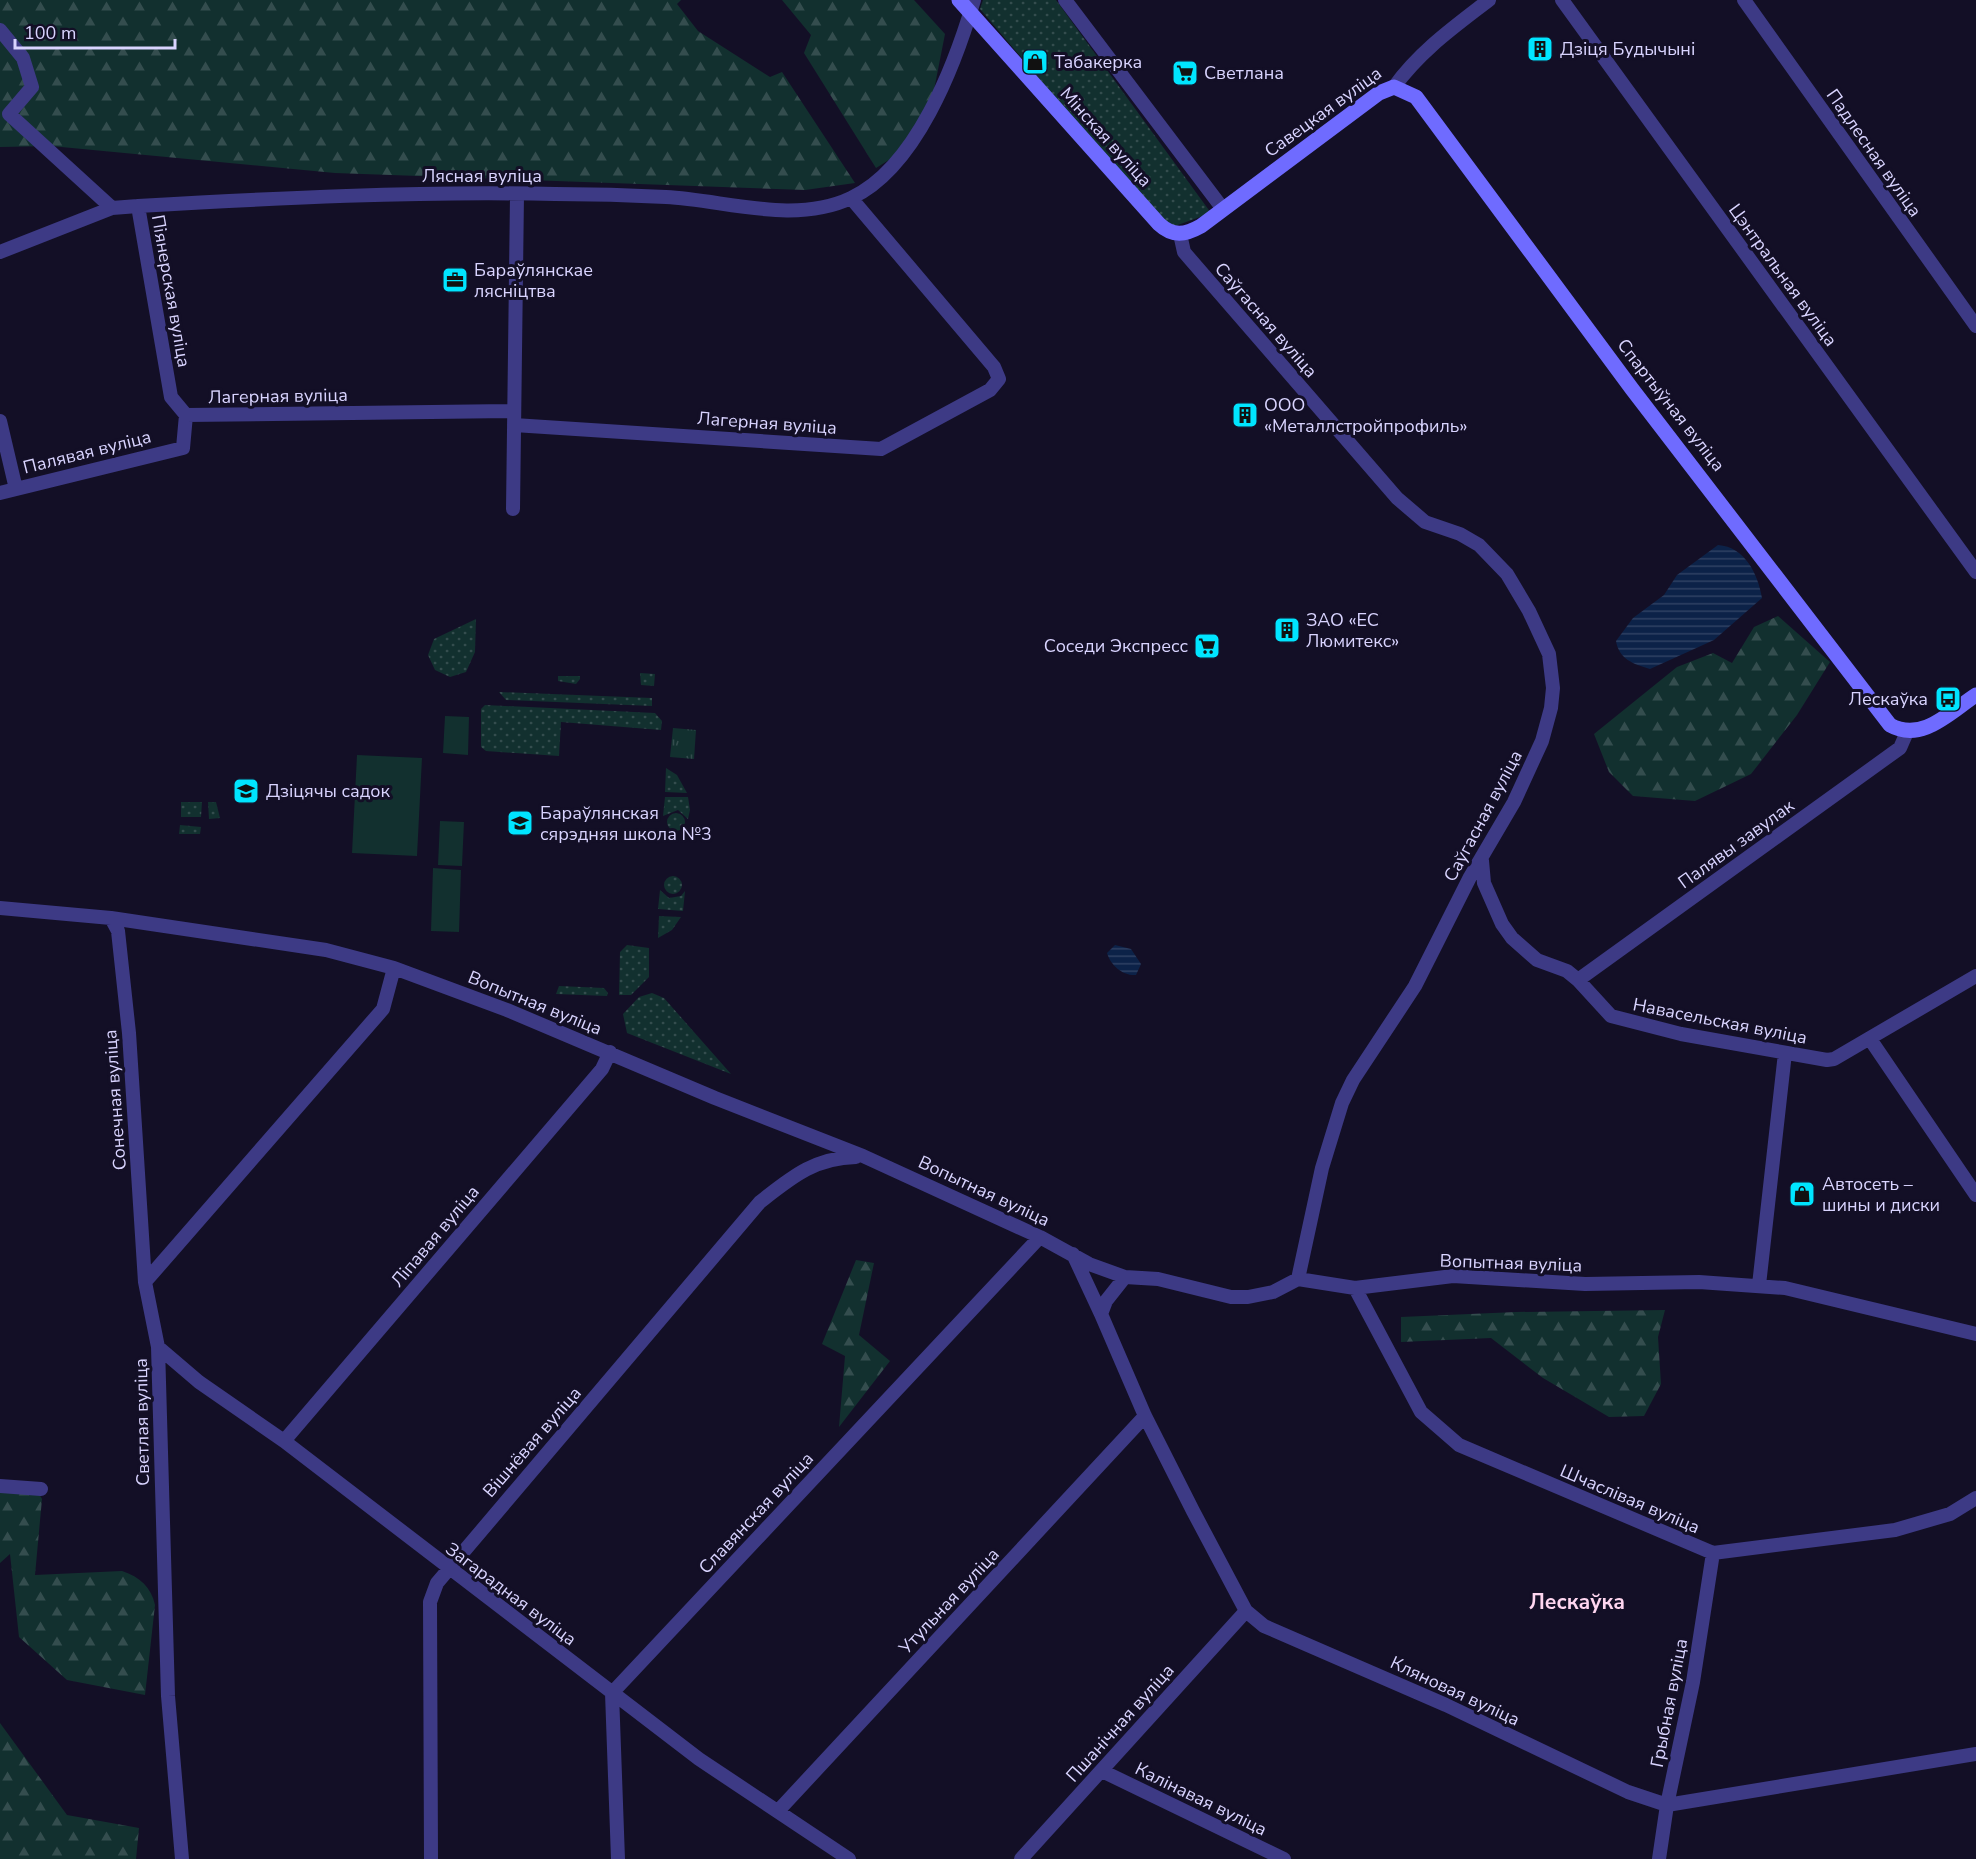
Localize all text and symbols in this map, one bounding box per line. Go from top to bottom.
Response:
scale bar [15,12,176,50]
text: 100 m [24,21,76,45]
building icon: Дзіця Будычыні [1525,34,1555,64]
place label: Дзіця Будычыні [1560,37,1695,61]
shop icon: Табакерка [1020,47,1050,77]
place label: Табакерка [1054,50,1142,74]
supermarket icon: Светлана [1170,58,1200,88]
place label: Светлана [1204,61,1284,85]
street label: Савецкая вуліца [1260,61,1386,163]
street label: Мінская вуліца [1055,82,1157,192]
street label: Падлесная вуліца [1821,84,1927,222]
street label: Лясная вуліца [422,164,542,188]
street label: Цэнтральная вуліца [1723,199,1843,351]
street label: Піянерская вуліца [146,213,196,369]
street label: Саўгасная вуліца [1209,257,1323,383]
place label: Бараўлянскае лясніцтва [474,258,593,303]
office icon: Бараўлянскае лясніцтва [440,265,470,295]
street label: Спартыўная вуліца [1612,334,1730,476]
street label: Лагерная вуліца [208,383,348,409]
place label: ООО «Металлстройпрофиль» [1264,393,1467,438]
building icon: ООО «Металлстройпрофиль» [1230,400,1260,430]
street label: Лагерная вуліца [696,406,838,440]
street label: Палявая вуліца [20,424,154,480]
place label: ЗАО «ЕС Люмитекс» [1306,608,1399,653]
building icon: ЗАО «ЕС Люмитекс» [1272,615,1302,645]
supermarket icon: Соседи Экспресс [1192,631,1222,661]
place label: Соседи Экспресс [1044,634,1188,658]
bus stop icon: Лескаўка [1933,684,1963,714]
place label: Лескаўка [1849,687,1928,711]
street label: Саўгасная вуліца [1438,746,1528,886]
school or university icon: Дзіцячы садок [231,776,261,806]
place label: Дзіцячы садок [266,779,391,803]
street label: Палявы завулак [1673,793,1799,894]
place label: Бараўлянская сярэдняя школа №3 [540,801,712,846]
school or university icon: Бараўлянская сярэдняя школа №3 [505,808,535,838]
street label: Вопытная вуліца [464,965,606,1041]
street label: Навасельская вуліца [1631,992,1809,1050]
street label: Сонечная вуліца [98,1029,132,1171]
street label: Вопытная вуліца [914,1150,1054,1232]
place label: Автосеть – шины и диски [1822,1172,1940,1217]
shop icon: Автосеть – шины и диски [1787,1179,1817,1209]
street label: Ліпавая вуліца [385,1180,485,1292]
street label: Вопытная вуліца [1439,1249,1583,1277]
street label: Светлая вуліца [129,1358,155,1486]
street label: Вішнёвая вуліца [477,1382,587,1502]
street label: Славянская вуліца [693,1447,819,1579]
street label: Шчаслівая вуліца [1556,1459,1704,1539]
street label: Загарадная вуліца [441,1537,581,1651]
street label: Утульная вуліца [893,1543,1004,1660]
district label: Лескаўка [1529,1588,1625,1616]
street label: Грыбная вуліца [1645,1637,1693,1769]
street label: Кляновая вуліца [1386,1651,1524,1731]
street label: Пшанічная вуліца [1061,1659,1179,1787]
street label: Калінавая вуліца [1131,1757,1271,1841]

